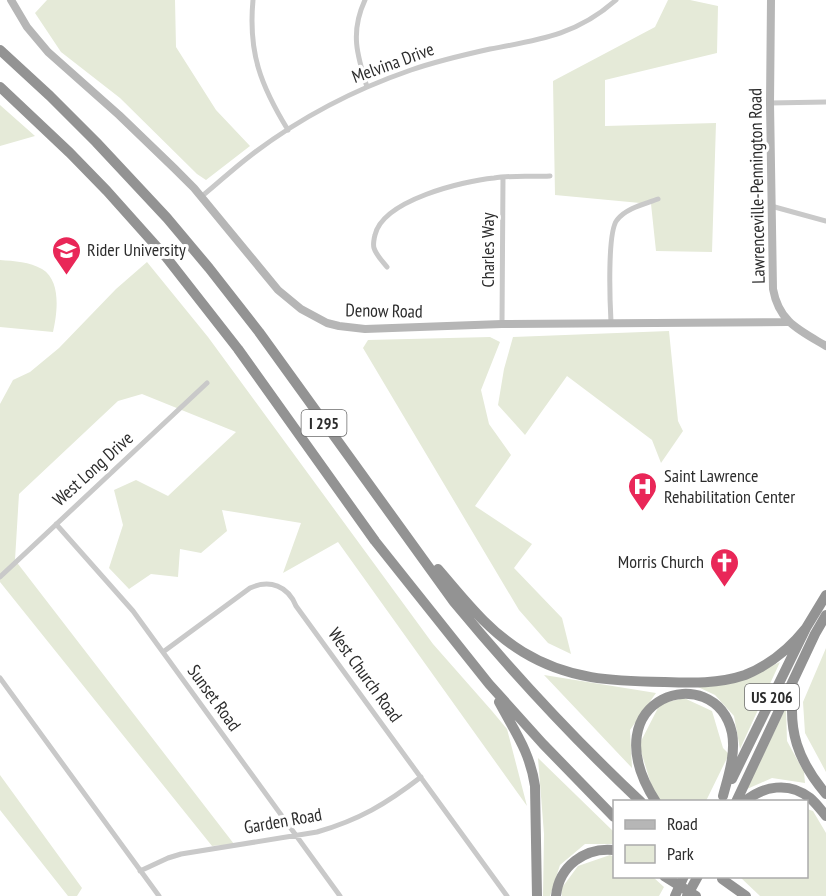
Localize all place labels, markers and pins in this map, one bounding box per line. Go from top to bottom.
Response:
school or university icon: Rider University [50,234,82,276]
place label: Rider University [87,238,186,261]
place label: Saint Lawrence Rehabilitation Center [664,464,795,508]
hospital icon: Saint Lawrence Rehabilitation Center [627,470,659,512]
church icon: Morris Church [709,546,741,588]
place label: Morris Church [618,550,704,573]

